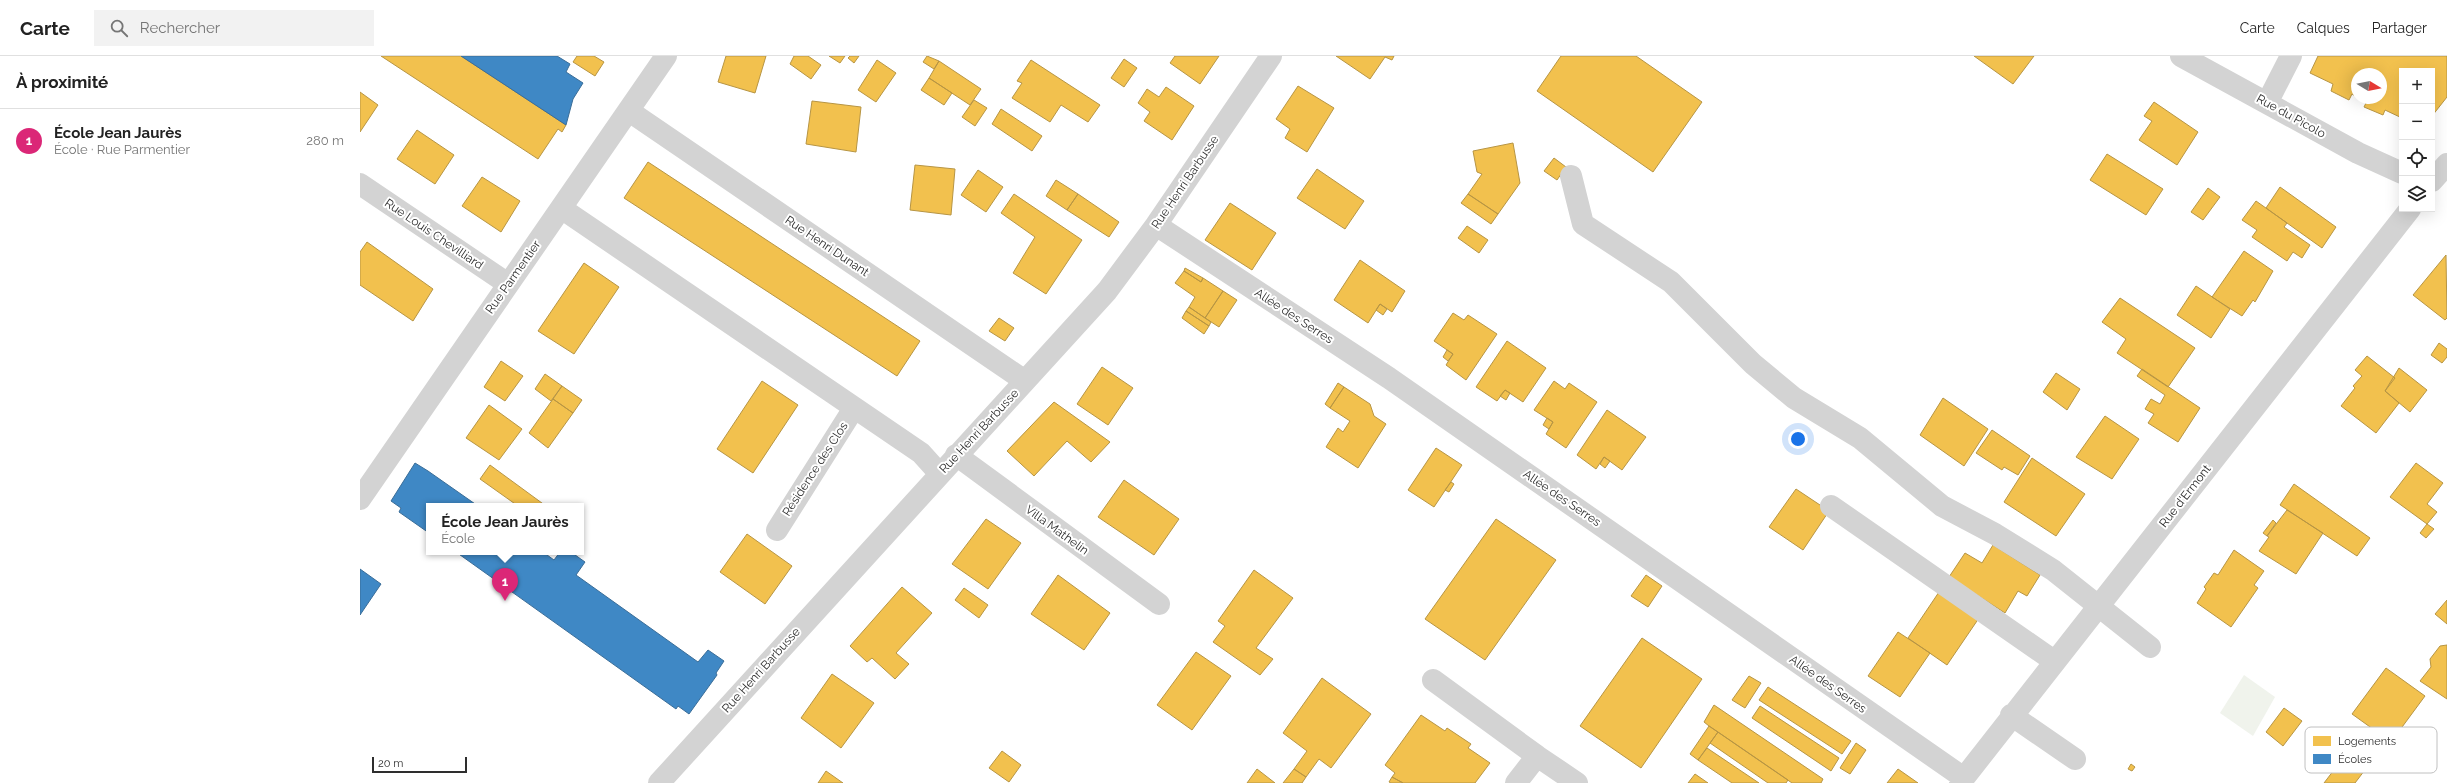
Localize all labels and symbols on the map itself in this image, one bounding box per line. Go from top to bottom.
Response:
north arrow [2351,68,2387,104]
street label: Rue du Picolo [2254,91,2328,141]
street label: Rue Henri Barbusse [1149,133,1221,231]
street label: Rue Louis Chevilliard [382,196,486,272]
street label: Rue Henri Dunant [783,213,871,279]
street label: Rue Parmentier [483,237,544,316]
street label: Allée des Serres [1252,285,1336,347]
street label: Rue Henri Barbusse [937,386,1021,476]
street label: Résidence des Clos [779,419,851,519]
your location [1788,429,1808,449]
street label: Rue d'Ermont [2156,462,2214,530]
street label: Allée des Serres [1521,467,1604,529]
street label: Villa Mathelin [1023,502,1091,558]
pin: 1 [492,568,518,601]
street label: Rue Henri Barbusse [719,625,803,715]
street label: Allée des Serres [1787,652,1869,716]
legend [2305,727,2437,773]
text: Logements [2338,735,2396,748]
text: Écoles [2338,752,2372,766]
scale bar [372,755,467,774]

